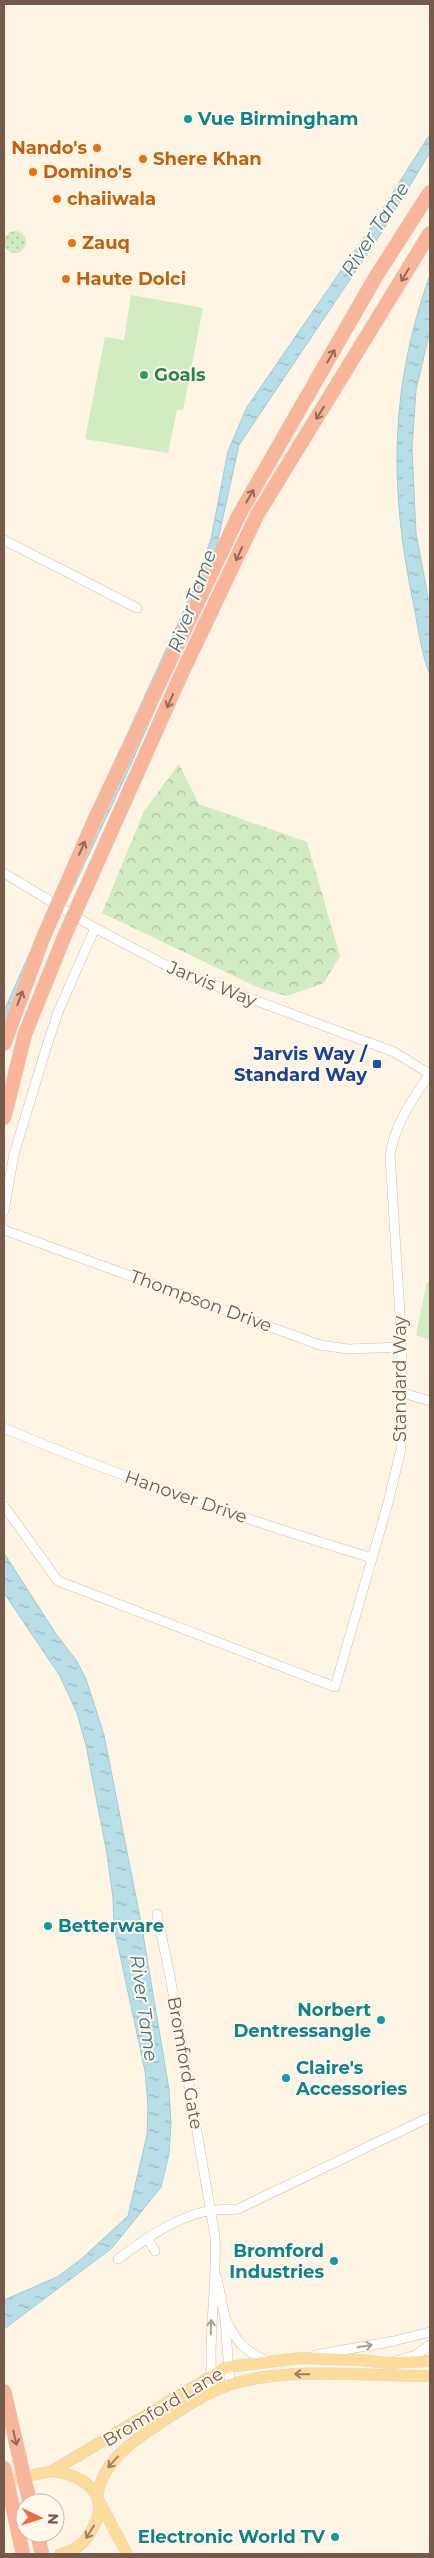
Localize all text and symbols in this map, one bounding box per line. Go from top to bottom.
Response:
place label: Vue Birmingham [197,108,358,130]
marker: Vue Birmingham [182,113,194,125]
place label: Nando's [11,137,87,159]
marker: Nando's [91,142,103,154]
place label: Shere Khan [153,148,262,170]
marker: Shere Khan [137,153,149,165]
place label: Domino's [43,161,132,183]
marker: Domino's [27,166,39,178]
water label: River Tame [336,178,414,280]
place label: chaiiwala [67,188,156,210]
marker: chaiiwala [51,193,63,205]
place label: Zauq [82,232,130,254]
marker: Zauq [66,237,78,249]
one-way arrow [400,267,410,281]
place label: Haute Dolci [76,268,186,290]
marker: Haute Dolci [60,273,72,285]
one-way arrow [326,348,336,363]
place label: Goals [154,364,206,386]
marker: Goals [138,369,150,381]
one-way arrow [315,406,325,420]
one-way arrow [245,490,255,504]
one-way arrow [234,546,243,561]
water label: River Tame [163,547,221,655]
one-way arrow [164,693,174,708]
one-way arrow [79,841,88,856]
street label: Jarvis Way [163,956,260,1012]
one-way arrow [16,991,25,1007]
place label: Jarvis Way / Standard Way [234,1043,368,1086]
marker: Jarvis Way / Standard Way [371,1058,383,1070]
street label: Thompson Drive [127,1265,275,1337]
street label: Standard Way [389,1315,411,1442]
street label: Hanover Drive [122,1466,250,1528]
place label: Betterware [58,1915,164,1937]
marker: Betterware [42,1920,54,1932]
water label: River Tame [125,1953,163,2063]
street label: Bromford Gate [162,1995,208,2131]
place label: Norbert Dentressangle [233,1999,371,2042]
marker: Norbert Dentressangle [375,2014,387,2026]
place label: Claire's Accessories [295,2057,407,2100]
marker: Claire's Accessories [280,2072,292,2084]
place label: Bromford Industries [229,2240,324,2283]
marker: Bromford Industries [328,2255,340,2267]
one-way arrow [207,2320,216,2336]
one-way arrow [357,2341,373,2351]
street label: Bromford Lane [99,2362,227,2452]
one-way arrow [295,2369,311,2379]
one-way arrow [11,2430,20,2446]
one-way arrow [107,2455,118,2468]
north arrow [15,2493,65,2543]
text: N [44,2513,62,2525]
one-way arrow [85,2525,95,2539]
place label: Electronic World TV [138,2526,326,2548]
marker: Electronic World TV [329,2531,341,2543]

